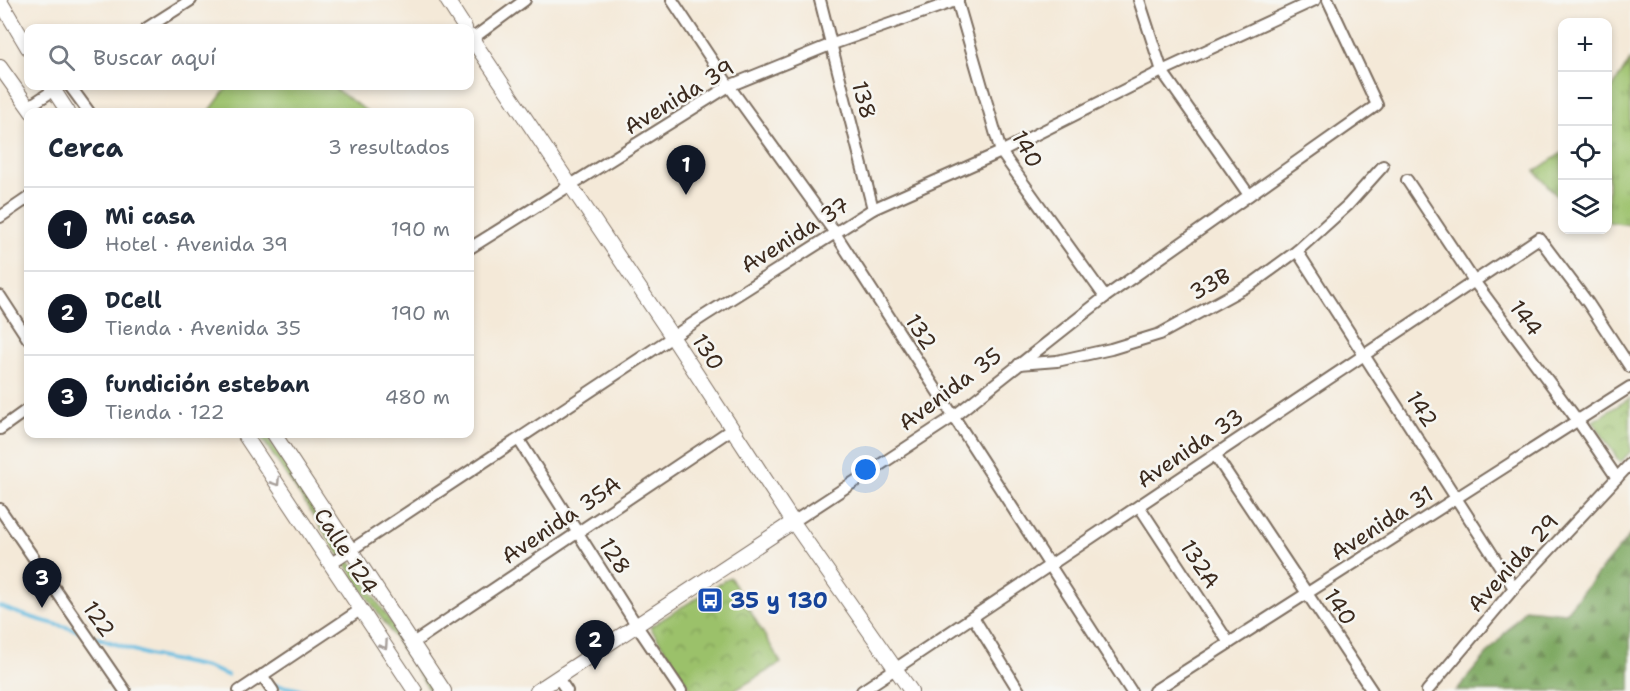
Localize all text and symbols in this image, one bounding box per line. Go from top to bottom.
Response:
map controls [1558,18,1612,234]
button: + [1558,18,1612,72]
search box [24,24,474,90]
icon: search [45,41,78,74]
text: Buscar aquí [93,43,216,72]
street label: Avenida 39 [619,53,739,141]
button: − [1558,72,1612,126]
street label: 138 [845,78,883,122]
street label: 140 [1005,125,1049,173]
button: locate [1558,126,1612,180]
text: Cerca [48,130,123,165]
text: 3 resultados [328,134,450,160]
pin: 1 [666,146,706,195]
button: layers [1558,180,1612,234]
street label: Avenida 37 [735,190,855,280]
text: Mi casa [105,202,195,231]
text: 1 [63,216,72,242]
text: 190 m [391,216,450,242]
text: Hotel · Avenida 39 [105,231,288,257]
street label: 33B [1184,261,1236,307]
text: DCell [105,286,162,315]
street label: 144 [1503,294,1549,342]
text: 2 [61,300,75,326]
text: 190 m [391,300,450,326]
street label: 132 [899,308,943,356]
text: Tienda · Avenida 35 [105,315,301,341]
street label: 130 [685,328,731,376]
street label: Avenida 35 [893,341,1007,437]
text: fundición esteban [105,370,310,399]
text: 3 [61,384,75,410]
text: 480 m [385,384,450,410]
street label: 142 [1400,385,1444,433]
text: Tienda · 122 [105,399,224,425]
street label: Avenida 33 [1131,402,1249,494]
your location [851,455,880,484]
street label: Avenida 35A [496,469,626,571]
one-way arrow [269,476,280,487]
street label: Avenida 31 [1325,479,1439,567]
street label: Calle 124 [307,502,385,600]
street label: Avenida 29 [1461,507,1565,619]
street label: 128 [592,532,638,580]
street label: 132A [1174,534,1226,594]
pin: 3 [22,558,62,608]
street label: 140 [1317,583,1363,631]
bus stop icon: 35 y 130 [695,585,725,615]
place label: 35 y 130 [730,586,828,615]
street label: 122 [76,595,122,643]
pin: 2 [576,620,614,670]
one-way arrow [377,639,388,650]

